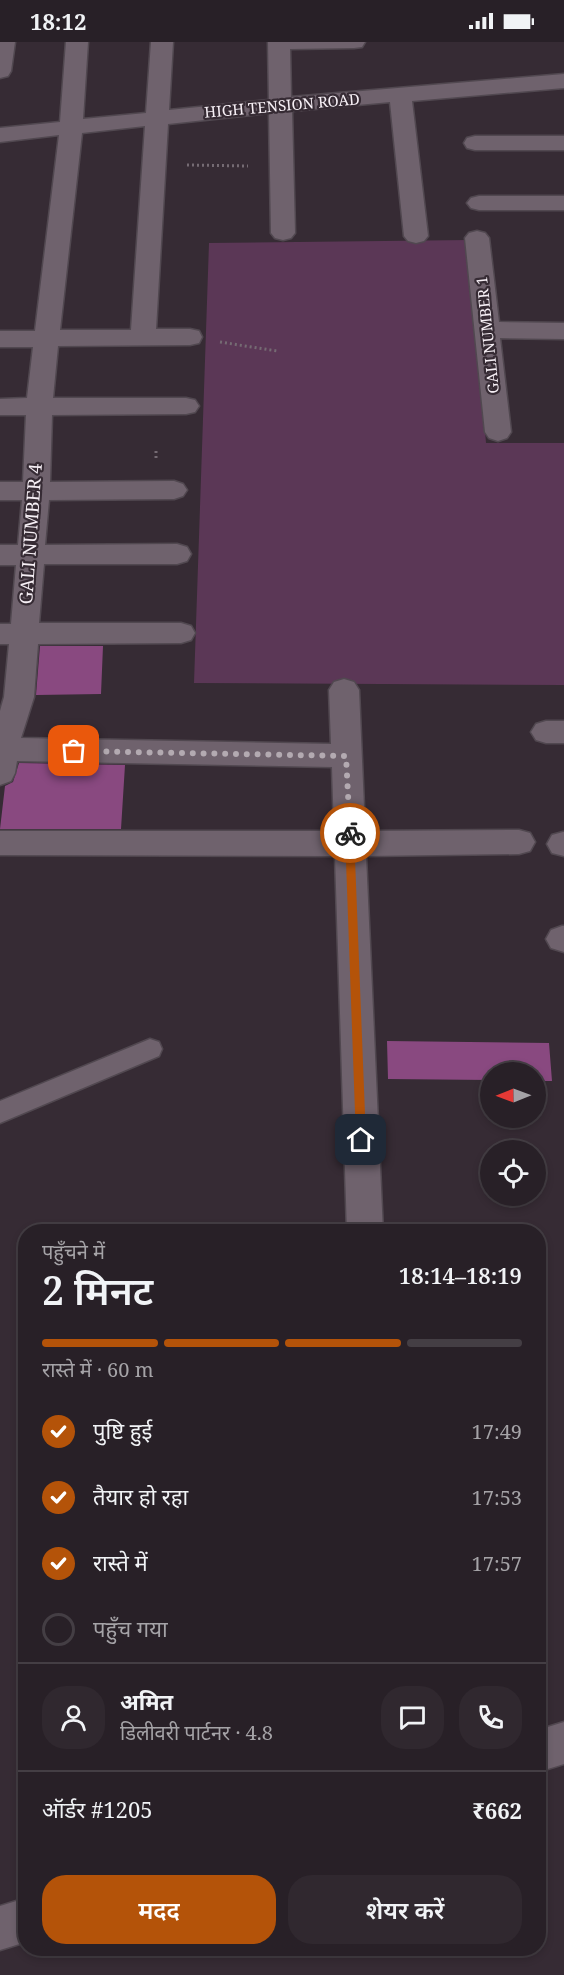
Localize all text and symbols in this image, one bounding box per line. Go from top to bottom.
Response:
text: 18:12 [30,6,86,36]
street label: HIGH TENSION ROAD [203,88,361,122]
street label: GALI NUMBER 1 [471,276,503,395]
street label: GALI NUMBER 4 [13,463,47,605]
pin [48,725,99,776]
icon: bag [57,734,90,767]
courier [320,803,380,863]
icon: bike [334,817,367,850]
north arrow [480,1062,546,1128]
map controls [480,1062,546,1206]
pin [335,1114,386,1165]
icon: home [344,1123,377,1156]
button: locate [480,1140,546,1206]
text: पहुँचने में [42,1238,105,1265]
text: 18:14–18:19 [399,1260,522,1290]
text: 2 मिनट [42,1263,153,1316]
text: रास्ते में · 60 m [42,1356,154,1383]
icon: check [42,1415,75,1448]
text: पुष्टि हुई [93,1415,152,1445]
text: 17:49 [472,1418,522,1445]
icon: check [42,1481,75,1514]
text: तैयार हो रहा [93,1481,188,1511]
text: 17:53 [472,1484,522,1511]
icon: check [42,1547,75,1580]
text: रास्ते में [93,1547,148,1577]
text: 17:57 [472,1550,522,1577]
text: पहुँच गया [93,1613,168,1643]
button: person [42,1686,105,1749]
text: अमित [120,1686,173,1716]
button: chat [381,1686,444,1749]
button: phone [459,1686,522,1749]
text: डिलीवरी पार्टनर · 4.8 [120,1719,273,1746]
text: ऑर्डर #1205 [42,1794,152,1824]
text: ₹662 [472,1795,522,1825]
button: मदद [42,1875,276,1944]
button: शेयर करें [288,1875,522,1944]

